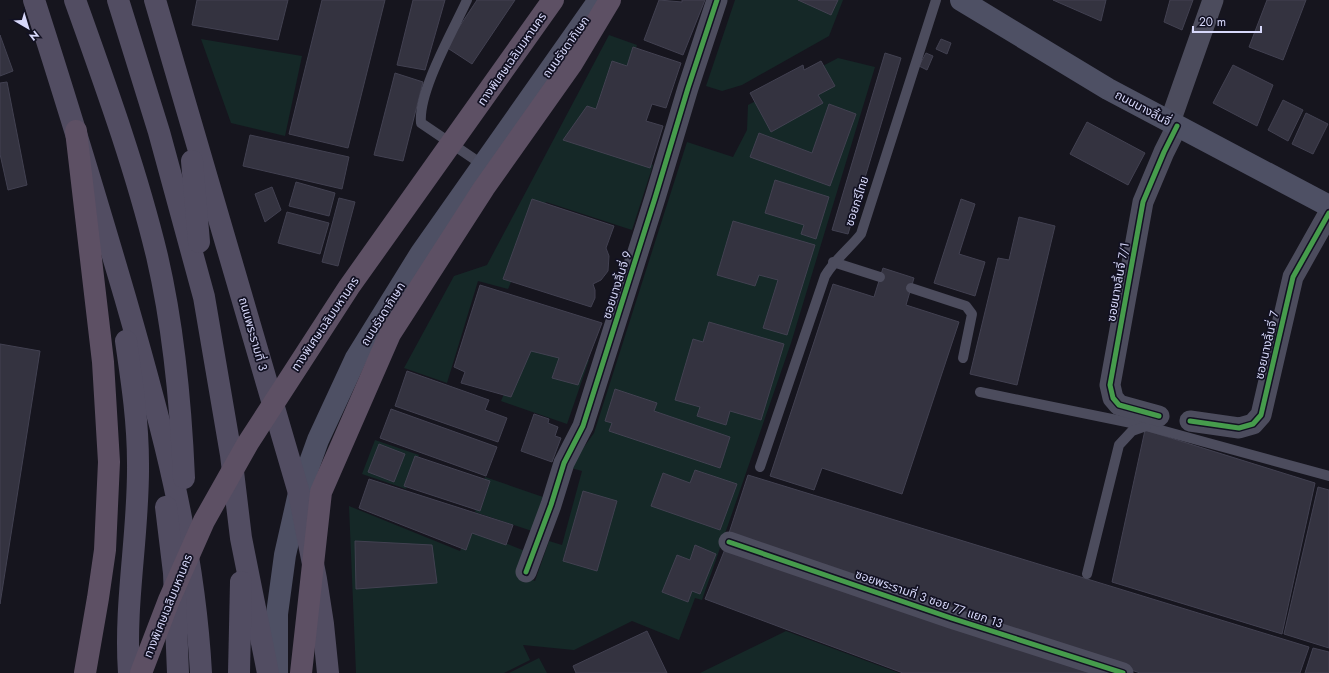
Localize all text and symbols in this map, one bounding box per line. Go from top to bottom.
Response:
north arrow [8,8,48,48]
scale bar [1193,8,1261,34]
street label: ทางพิเศษเฉลิมมหานคร [473,9,551,109]
street label: ถนนรัชดาภิเษก [538,12,594,82]
text: 20 m [1199,13,1226,31]
text: N [26,27,43,45]
street label: ถนนนางลิ้นจี่ [1112,86,1174,130]
street label: ซอยกรีไทย [840,174,874,228]
street label: ซอยนางลิ้นจี่ 7/1 [1102,241,1134,323]
street label: ซอยนางลิ้นจี่ 9 [598,249,636,321]
street label: ทางพิเศษเฉลิมมหานคร [287,273,363,375]
street label: ถนนรัชดาภิเษก [356,279,410,349]
street label: ถนนพระรามที่ 3 [234,295,272,373]
street label: ซอยนางลิ้นจี่ 7 [1250,308,1284,381]
street label: ทางพิเศษเฉลิมมหานคร [139,551,197,661]
street label: ซอยพระรามที่ 3 ซอย 77 แยก 13 [853,565,1006,633]

